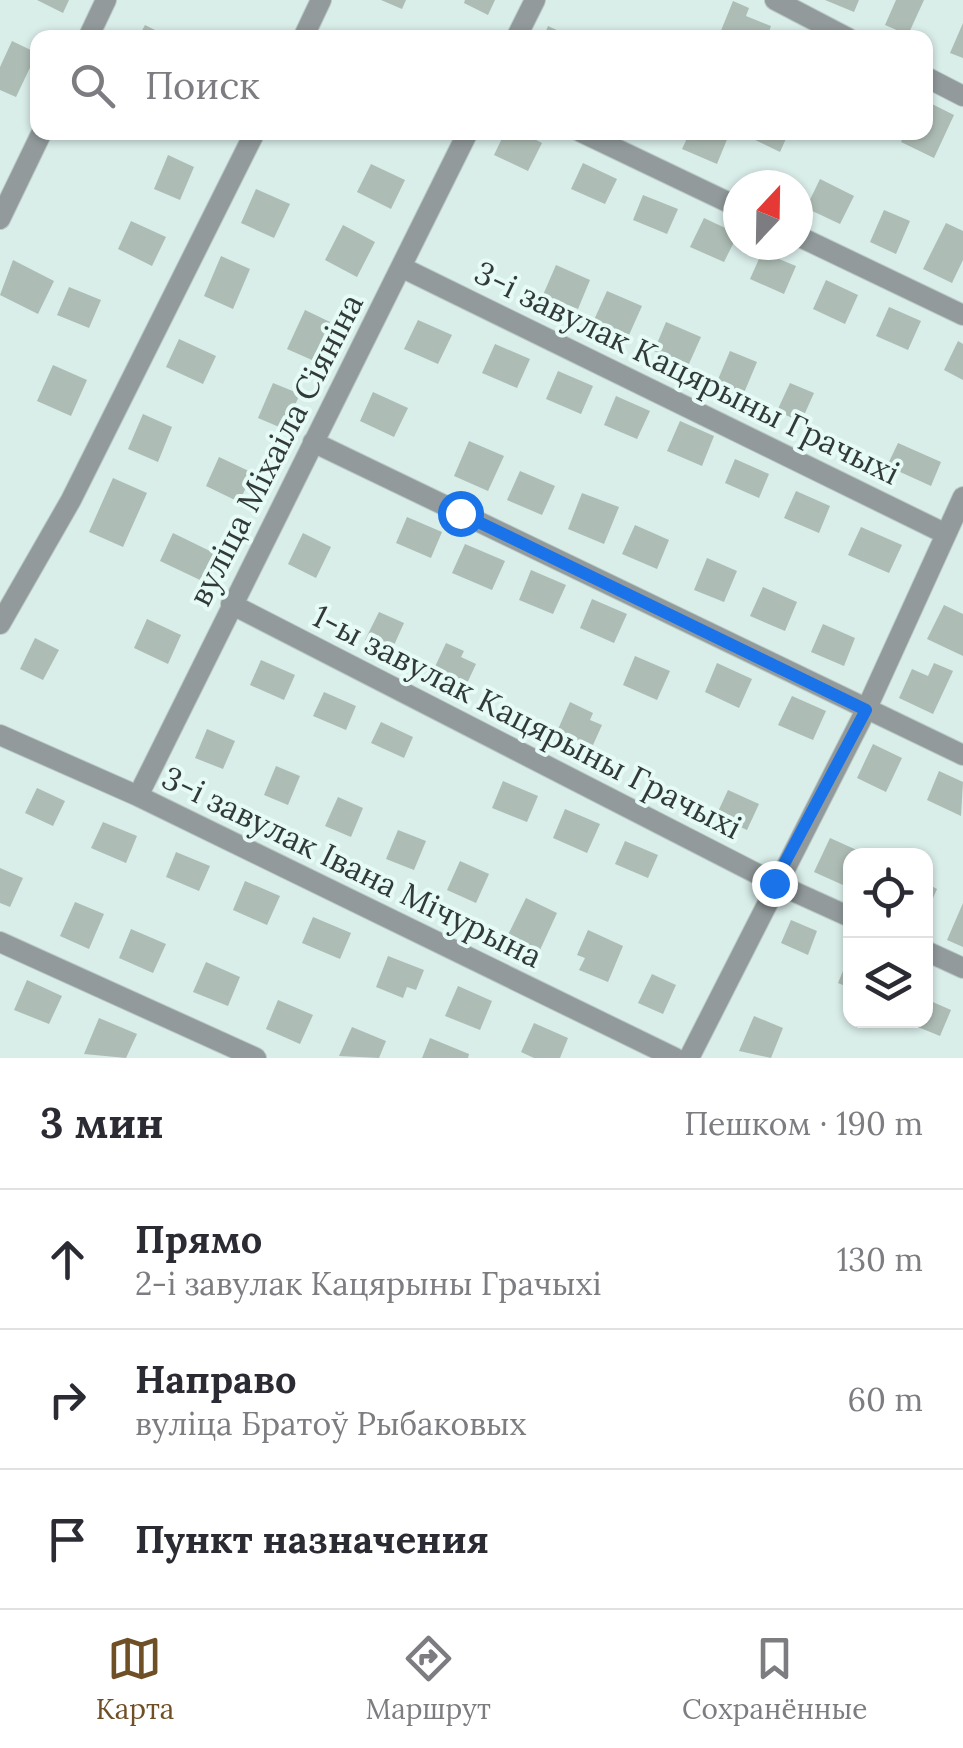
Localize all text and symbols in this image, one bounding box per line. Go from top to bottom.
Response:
search box [30,30,933,140]
icon: search [65,58,120,113]
text: Поиск [145,61,260,109]
north arrow [723,170,813,260]
street label: 3-і завулак Кацярыны Грачыхі [468,252,906,493]
street label: вуліца Міхаіла Сіяніна [179,287,372,613]
route start [438,491,484,537]
street label: 1-ы завулак Кацярыны Грачыхі [306,595,749,848]
street label: 3-і завулак Івана Мічурына [156,757,549,976]
map controls [843,848,933,1028]
button: locate [843,848,933,938]
route end [752,861,798,907]
button: layers [843,938,933,1028]
text: 3 мин [40,1096,164,1150]
text: Пешком · 190 m [684,1103,923,1144]
text: Прямо [135,1215,262,1263]
icon: ahead [40,1232,95,1287]
text: 130 m [837,1239,923,1280]
text: 2-і завулак Кацярыны Грачыхі [135,1263,602,1304]
text: Направо [135,1355,297,1403]
icon: right [40,1372,95,1427]
text: 60 m [848,1379,923,1420]
text: вуліца Братоў Рыбаковых [135,1403,527,1444]
icon: arrive [40,1512,95,1567]
text: Пункт назначения [135,1515,489,1563]
tab: Карта [96,1631,174,1727]
tab: Маршрут [366,1631,491,1727]
tab: Сохранённые [682,1631,867,1727]

